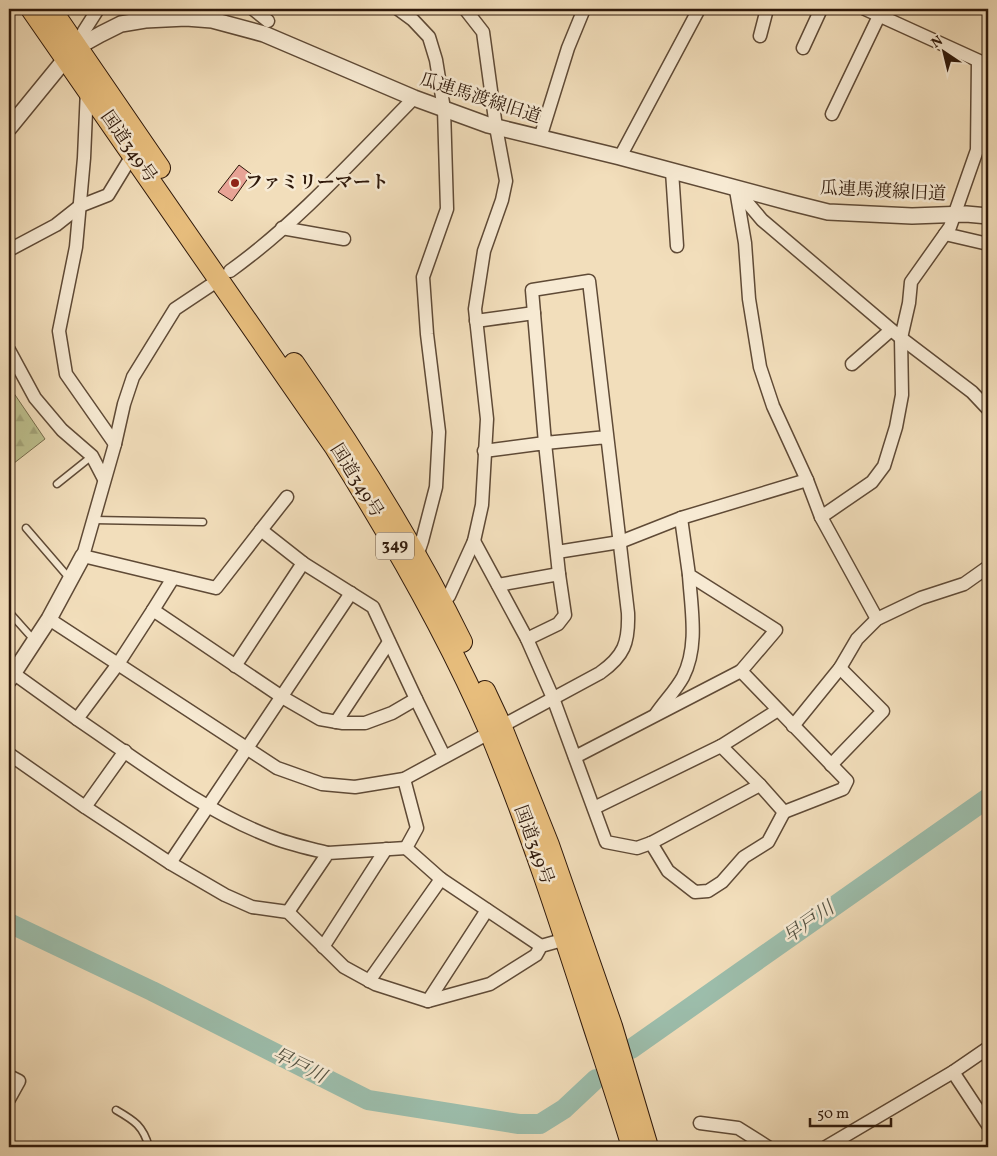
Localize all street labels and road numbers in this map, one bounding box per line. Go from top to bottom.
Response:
street label: 瓜連馬渡線旧道 [416,68,544,130]
street label: 国道349号 [94,106,162,188]
street label: 瓜連馬渡線旧道 [819,176,947,208]
street label: 国道349号 [323,439,389,523]
road number: 349 [376,532,414,560]
street label: 国道349号 [507,802,559,888]

